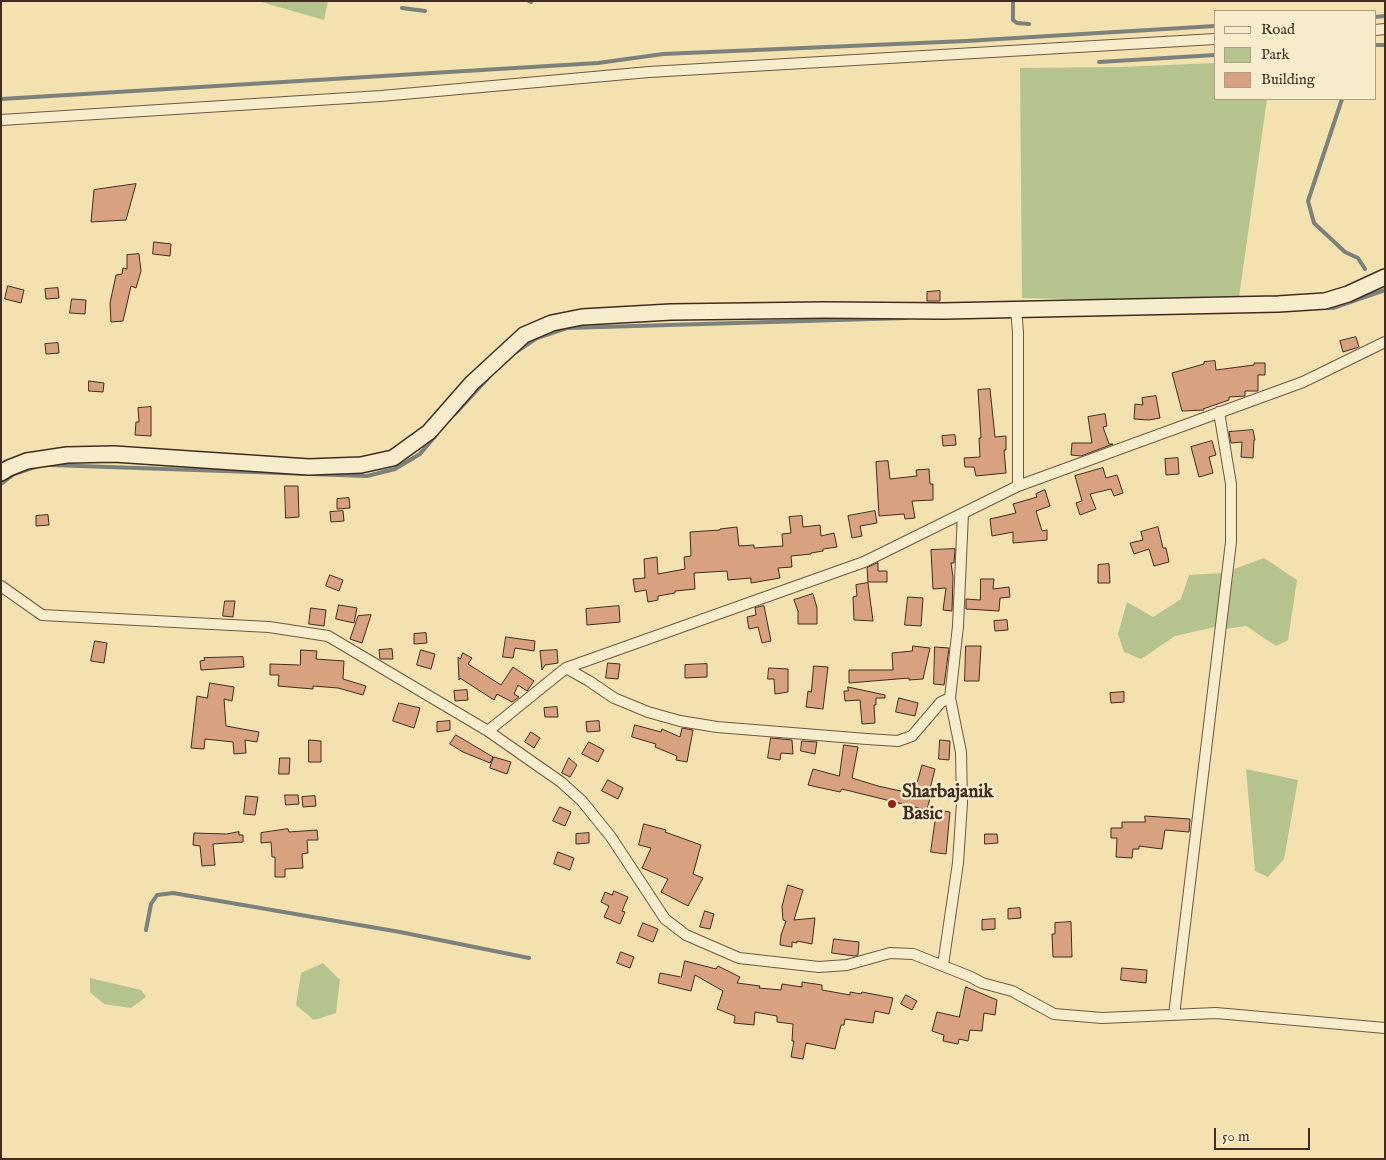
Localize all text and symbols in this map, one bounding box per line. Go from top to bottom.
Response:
legend [1214,10,1376,100]
text: Road [1261,20,1295,39]
text: Park [1261,45,1290,64]
text: Building [1261,70,1315,89]
place label: Sharbajanik Basic [902,782,994,826]
marker: Sharbajanik Basic [886,798,898,810]
scale bar [1216,1118,1312,1150]
text: 50 m [1222,1127,1250,1146]

